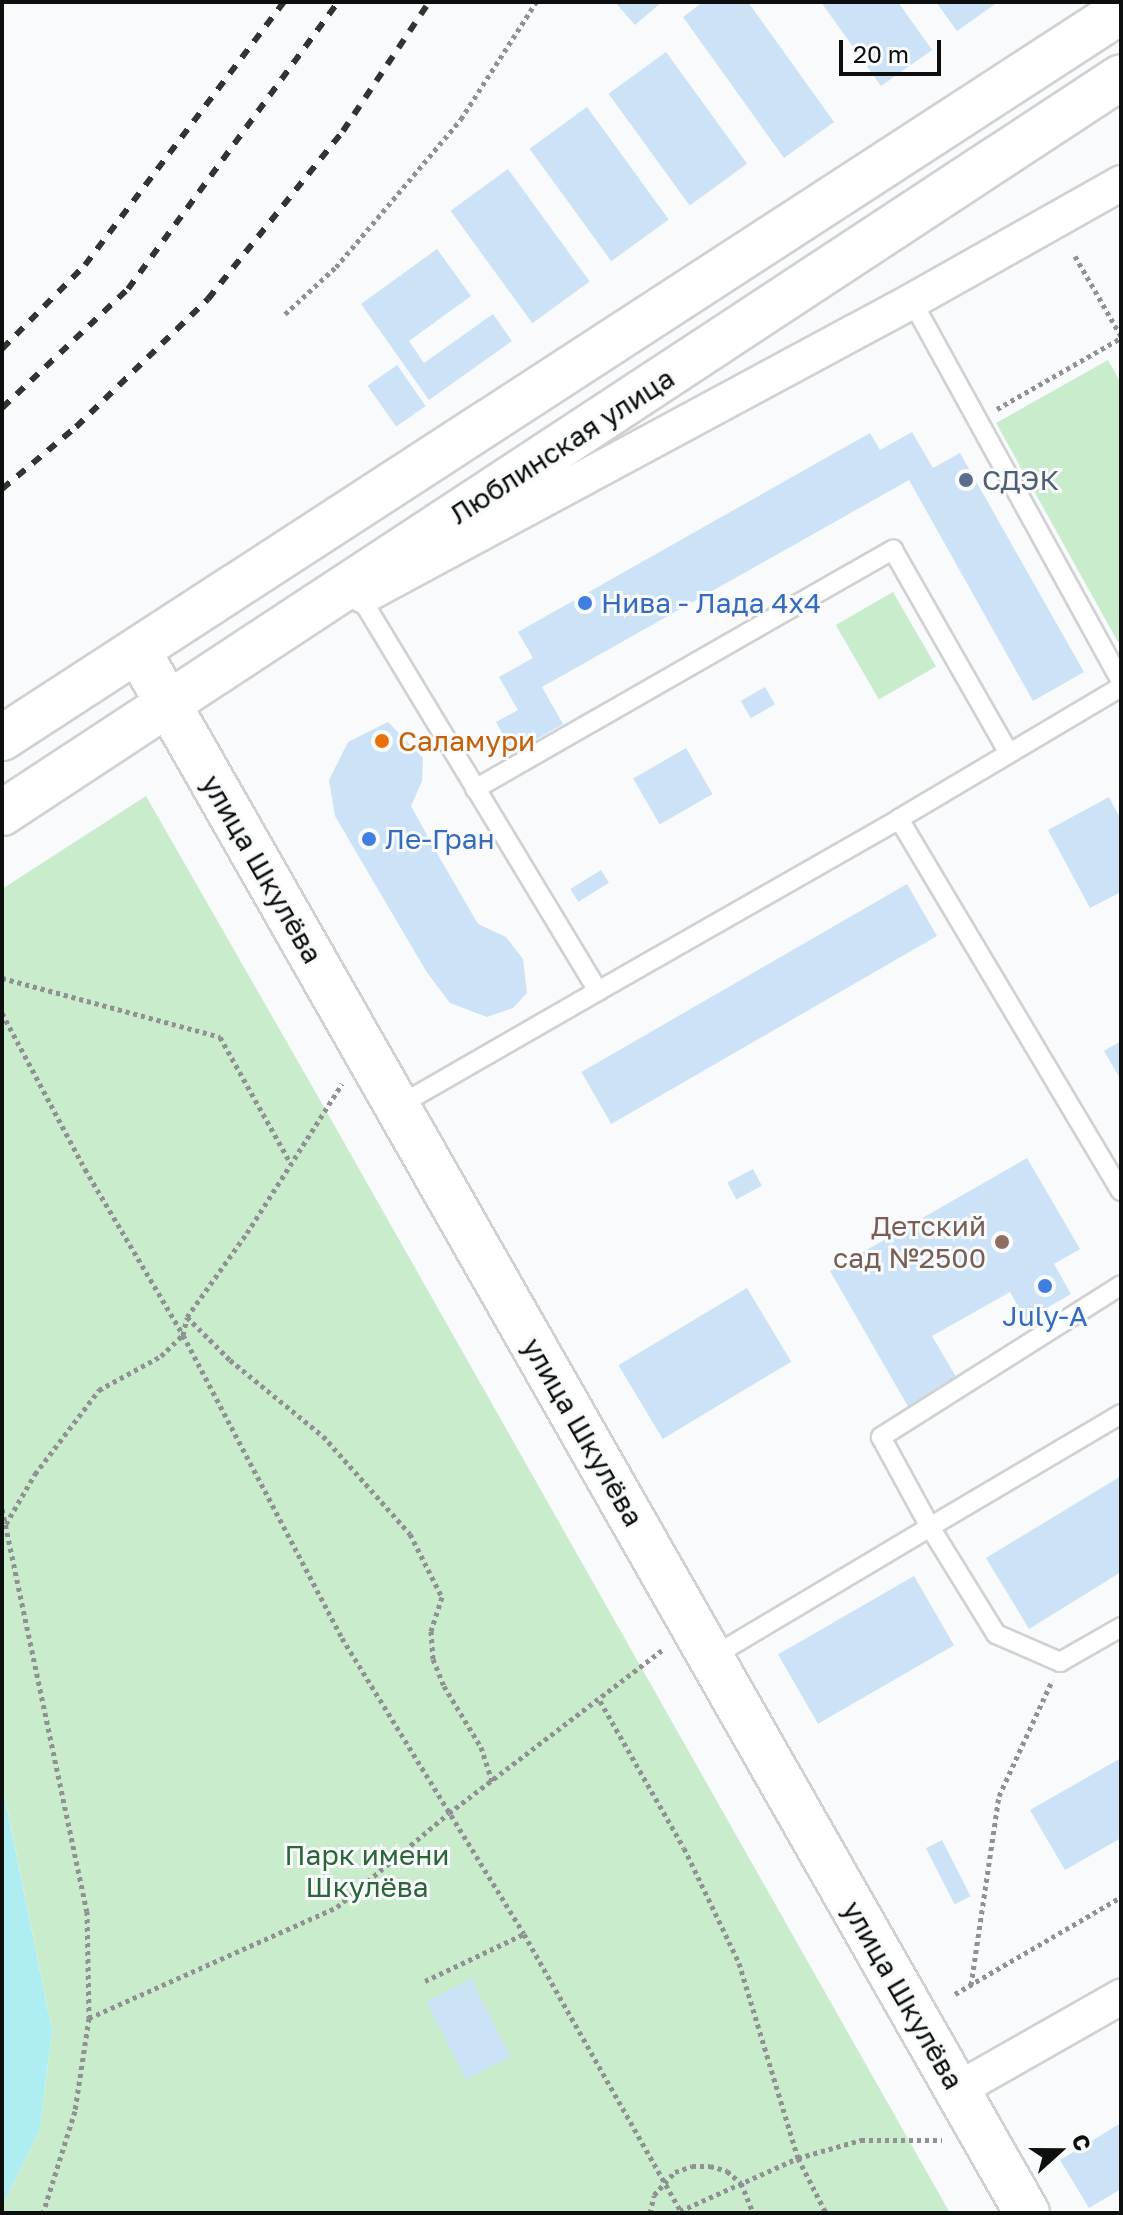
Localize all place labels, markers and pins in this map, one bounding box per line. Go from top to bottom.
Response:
place label: СДЭК [982,463,1059,497]
marker: СДЭК [957,471,975,489]
place label: Нива - Лада 4х4 [601,586,821,620]
marker: Нива - Лада 4х4 [576,594,594,612]
place label: Саламури [398,724,535,758]
marker: Саламури [373,732,391,750]
place label: Ле-Гран [385,822,495,856]
marker: Ле-Гран [360,830,378,848]
place label: Детский сад №2500 [833,1209,986,1275]
marker: Детский сад №2500 [993,1233,1011,1251]
marker: July-A [1036,1277,1054,1295]
place label: July-A [1002,1299,1088,1333]

